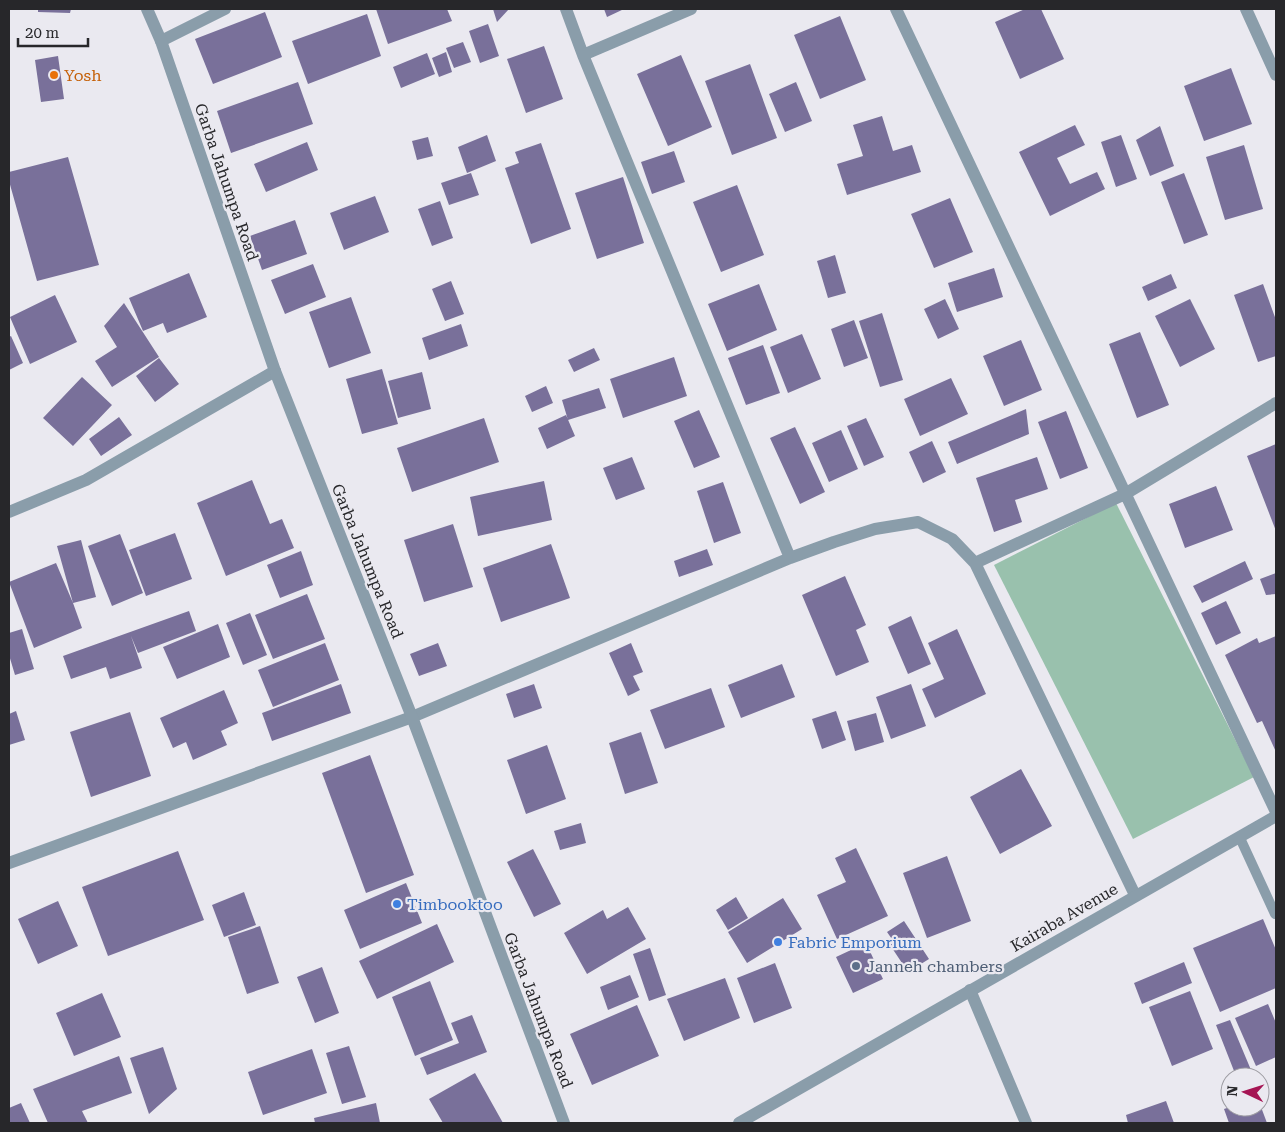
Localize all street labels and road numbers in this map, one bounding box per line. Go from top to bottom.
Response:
street label: Garba Jahumpa Road [191,101,262,263]
street label: Garba Jahumpa Road [328,481,407,641]
street label: Kairaba Avenue [1007,879,1121,956]
street label: Garba Jahumpa Road [500,930,577,1091]

